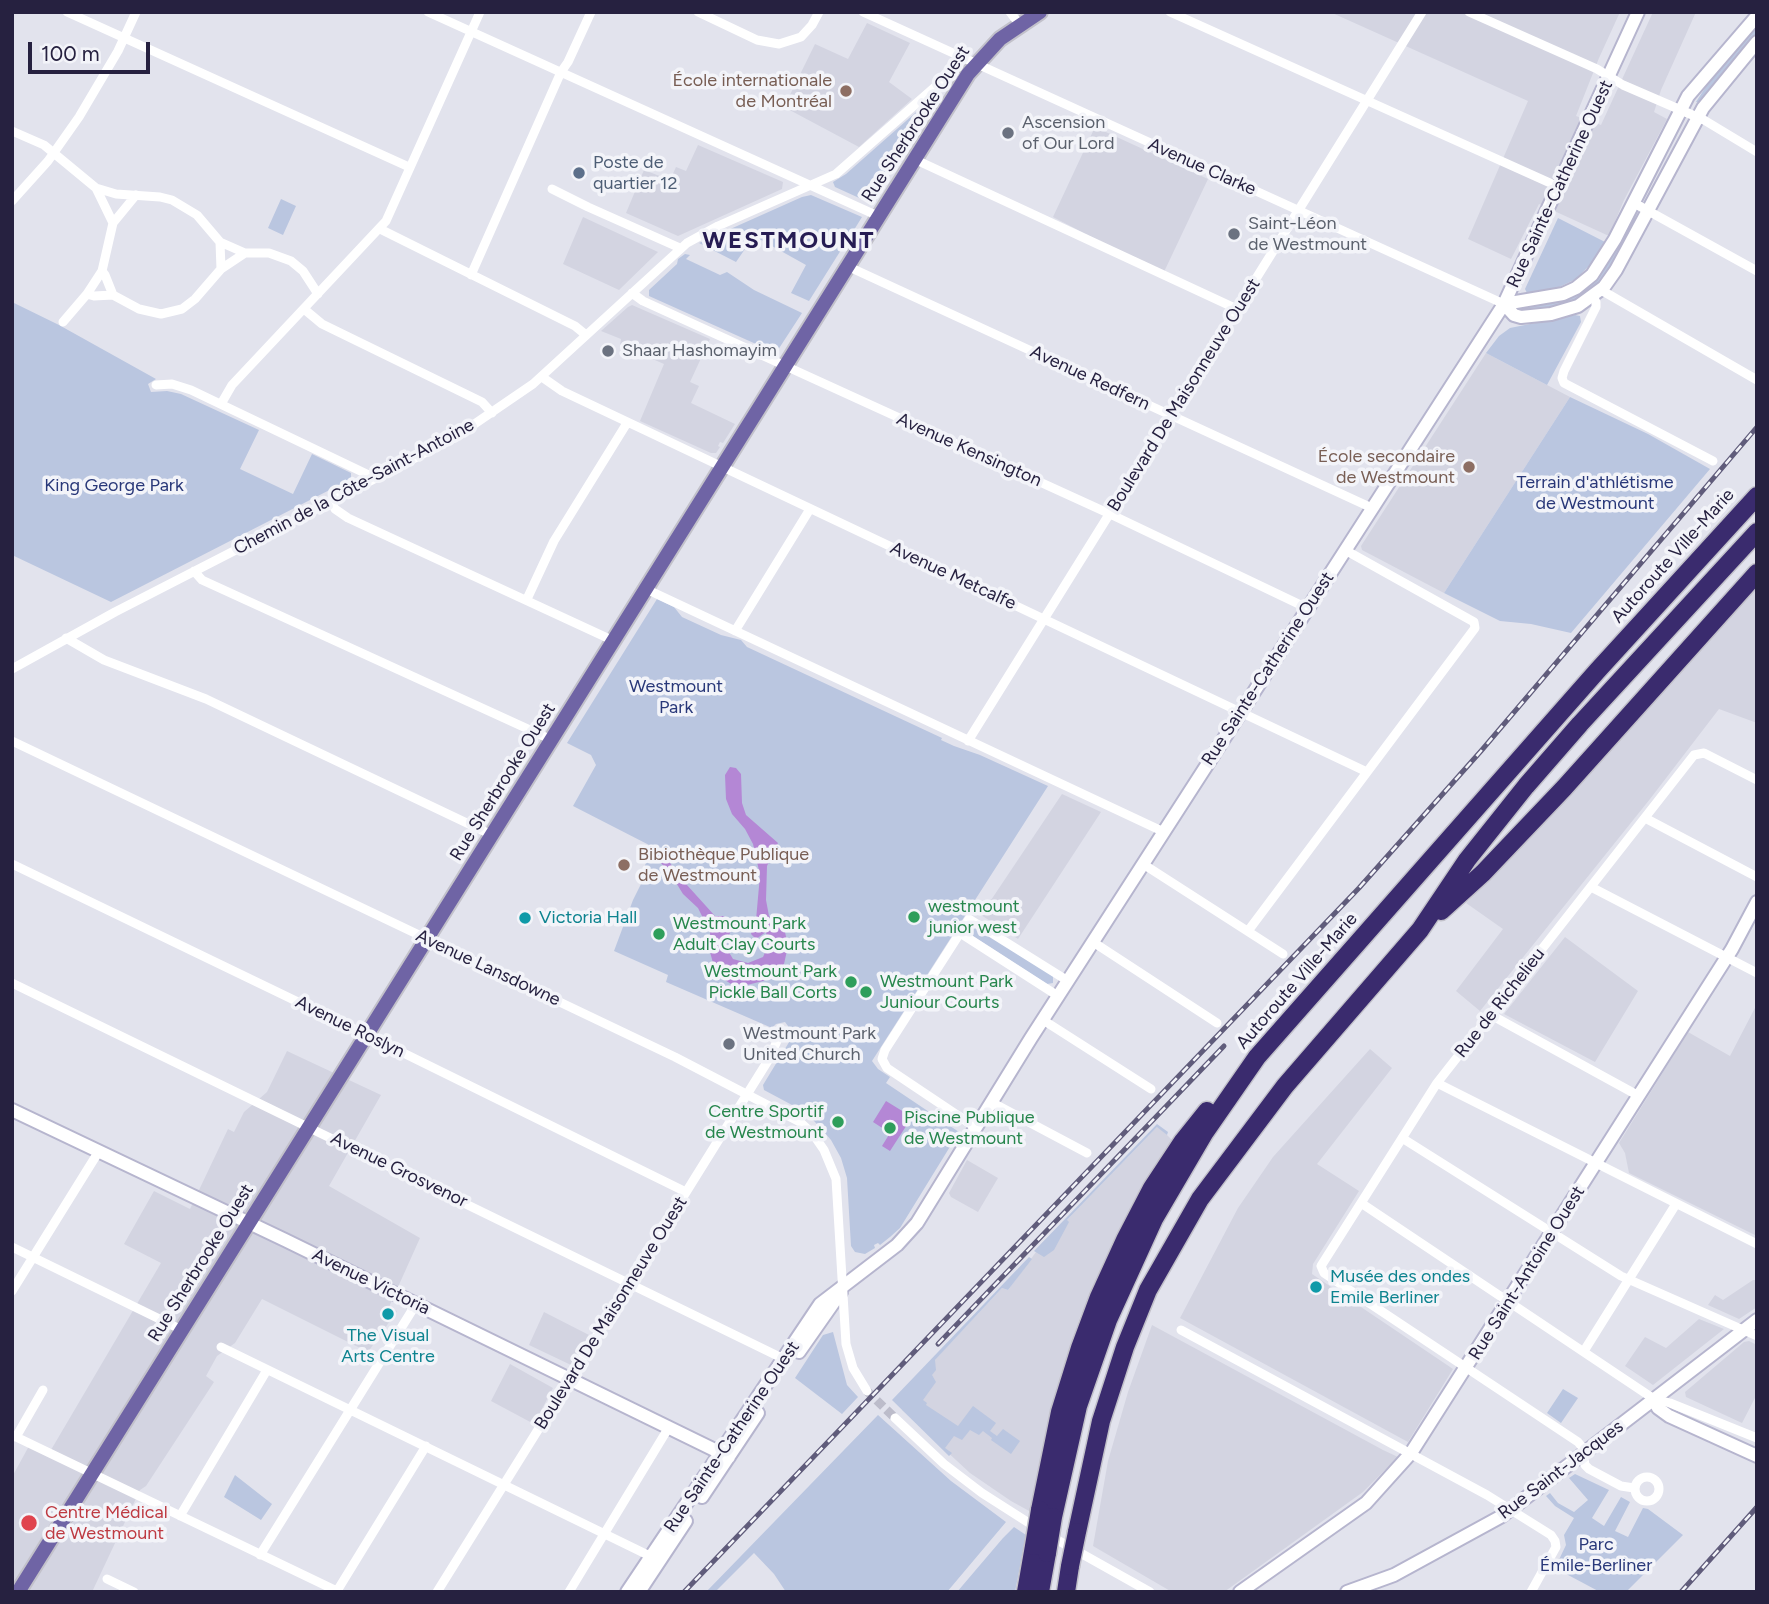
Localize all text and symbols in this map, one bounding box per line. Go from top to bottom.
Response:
scale bar [32,28,154,72]
text: 100 m [41,41,100,66]
street label: Rue Sherbrooke Ouest [857,42,975,206]
place label: École internationale de Montréal [672,70,832,112]
street label: Rue Sainte-Catherine Ouest [1502,77,1618,291]
marker: École internationale de Montréal [838,83,854,99]
place label: Ascension of Our Lord [1022,112,1115,154]
marker: Ascension of Our Lord [1000,125,1016,141]
street label: Avenue Clarke [1145,134,1259,200]
place label: Poste de quartier 12 [593,152,678,194]
marker: Poste de quartier 12 [571,165,587,181]
place label: Saint-Léon de Westmount [1248,213,1367,256]
marker: Saint-Léon de Westmount [1226,226,1242,242]
district label: WESTMOUNT [703,227,875,255]
street label: Boulevard De Maisonneuve Ouest [1103,274,1265,516]
place label: Shaar Hashomayim [622,340,777,362]
street label: Avenue Redfern [1027,341,1153,415]
marker: Shaar Hashomayim [600,343,616,359]
street label: Avenue Kensington [893,408,1045,492]
street label: Chemin de la Côte-Saint-Antoine [230,414,478,560]
place label: École secondaire de Westmount [1318,446,1455,489]
marker: École secondaire de Westmount [1461,459,1477,475]
park label: Terrain d'athlétisme de Westmount [1516,472,1674,514]
park label: King George Park [44,475,184,497]
street label: Autoroute Ville-Marie [1607,484,1739,628]
street label: Avenue Metcalfe [887,537,1019,615]
street label: Rue Sainte-Catherine Ouest [1197,568,1339,770]
park label: Westmount Park [629,676,723,718]
street label: Rue Sherbrooke Ouest [446,699,560,865]
place label: Bibiothèque Publique de Westmount [638,844,809,886]
marker: Bibiothèque Publique de Westmount [616,857,632,873]
place label: westmount junior west [928,896,1020,939]
place label: Victoria Hall [539,907,637,929]
street label: Autoroute Ville-Marie [1232,908,1362,1054]
marker: westmount junior west [906,909,922,925]
marker: Victoria Hall [517,910,533,926]
place label: Westmount Park Adult Clay Courts [673,913,816,956]
street label: Avenue Lansdowne [412,925,564,1011]
marker: Westmount Park Adult Clay Courts [651,926,667,942]
street label: Rue de Richelieu [1450,944,1550,1062]
place label: Westmount Park Pickle Ball Corts [704,961,837,1004]
place label: Westmount Park Juniour Courts [880,971,1013,1014]
marker: Westmount Park Pickle Ball Corts [843,974,859,990]
marker: Westmount Park Juniour Courts [858,984,874,1000]
street label: Avenue Roslyn [292,991,408,1063]
place label: Westmount Park United Church [743,1023,876,1066]
marker: Westmount Park United Church [721,1036,737,1052]
place label: Centre Sportif de Westmount [705,1101,824,1144]
place label: Piscine Publique de Westmount [904,1107,1035,1150]
marker: Centre Sportif de Westmount [830,1114,846,1130]
marker: Piscine Publique de Westmount [882,1120,898,1136]
street label: Avenue Grosvenor [327,1128,471,1212]
street label: Rue Sherbrooke Ouest [144,1180,258,1346]
street label: Rue Saint-Antoine Ouest [1465,1182,1589,1364]
street label: Boulevard De Maisonneuve Ouest [530,1192,692,1434]
street label: Avenue Victoria [309,1244,433,1320]
place label: Musée des ondes Emile Berliner [1330,1266,1470,1308]
marker: Musée des ondes Emile Berliner [1308,1279,1324,1295]
marker: The Visual Arts Centre [380,1306,396,1322]
place label: The Visual Arts Centre [341,1325,435,1368]
street label: Rue Sainte-Catherine Ouest [660,1337,804,1537]
street label: Rue Saint-Jacques [1494,1416,1628,1524]
place label: Centre Médical de Westmount [45,1502,168,1544]
marker: Centre Médical de Westmount [19,1513,39,1533]
park label: Parc Émile-Berliner [1540,1534,1652,1576]

